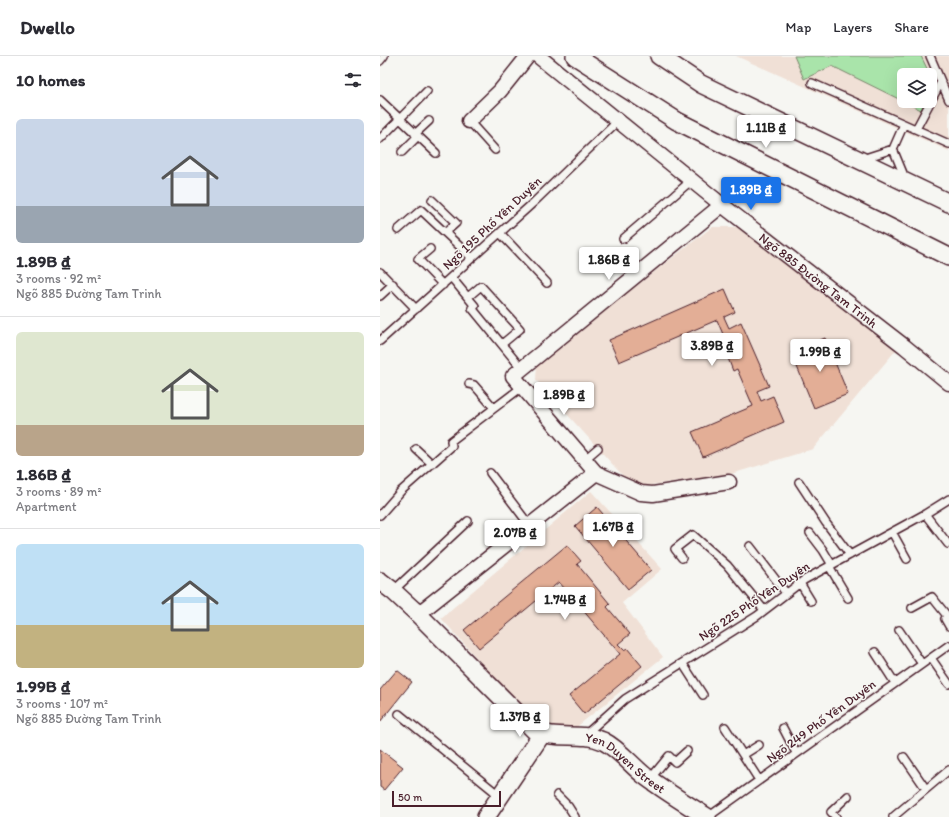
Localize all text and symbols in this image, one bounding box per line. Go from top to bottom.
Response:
text: Dwello [20,16,75,39]
text: Map [786,19,811,36]
text: Layers [833,19,872,36]
text: Share [894,19,929,36]
map controls [897,68,937,108]
button: layers [897,68,937,108]
icon: filters [342,69,364,91]
text: 10 homes [16,70,85,90]
pin: 1.11B ₫ [729,115,803,149]
text: 1.11B ₫ [746,120,786,135]
icon: home [154,145,226,217]
street label: Ngõ 195 Phố Yên Duyên [439,173,545,273]
pin: 1.89B ₫ [714,177,788,211]
text: 1.89B ₫ [730,182,772,197]
street label: Ngõ 885 Đường Tam Trinh [757,229,881,330]
pin: 1.86B ₫ [572,247,646,281]
text: 1.89B ₫ [16,251,71,271]
text: 1.86B ₫ [588,252,630,267]
text: 3 rooms · 92 m² [16,271,101,286]
text: Ngõ 885 Đường Tam Trinh [16,286,161,301]
pin: 3.89B ₫ [675,333,749,367]
text: 3.89B ₫ [691,338,733,353]
pin: 1.99B ₫ [783,339,857,373]
text: 1.99B ₫ [799,344,841,359]
icon: home [154,358,226,430]
pin: 1.89B ₫ [527,382,601,416]
text: 1.89B ₫ [543,387,585,402]
text: 1.86B ₫ [16,464,71,484]
text: 3 rooms · 89 m² [16,484,102,499]
text: Apartment [16,499,77,514]
pin: 1.67B ₫ [576,514,650,548]
text: 1.67B ₫ [592,519,634,534]
pin: 2.07B ₫ [478,520,552,554]
text: 2.07B ₫ [493,525,537,540]
street label: Ngõ 225 Phố Yên Duyên [696,558,813,644]
icon: home [154,570,226,642]
pin: 1.74B ₫ [528,587,602,621]
text: 1.74B ₫ [544,592,586,607]
text: 1.99B ₫ [16,676,70,696]
street label: Ngõ 249 Phố Yên Duyên [763,676,879,766]
text: 3 rooms · 107 m² [16,696,108,711]
pin: 1.37B ₫ [483,704,557,738]
text: 1.37B ₫ [499,709,541,724]
text: Ngõ 885 Đường Tam Trinh [16,711,161,726]
street label: Yen Duyen Street [584,729,669,796]
scale bar [392,789,501,808]
text: 50 m [398,791,422,804]

